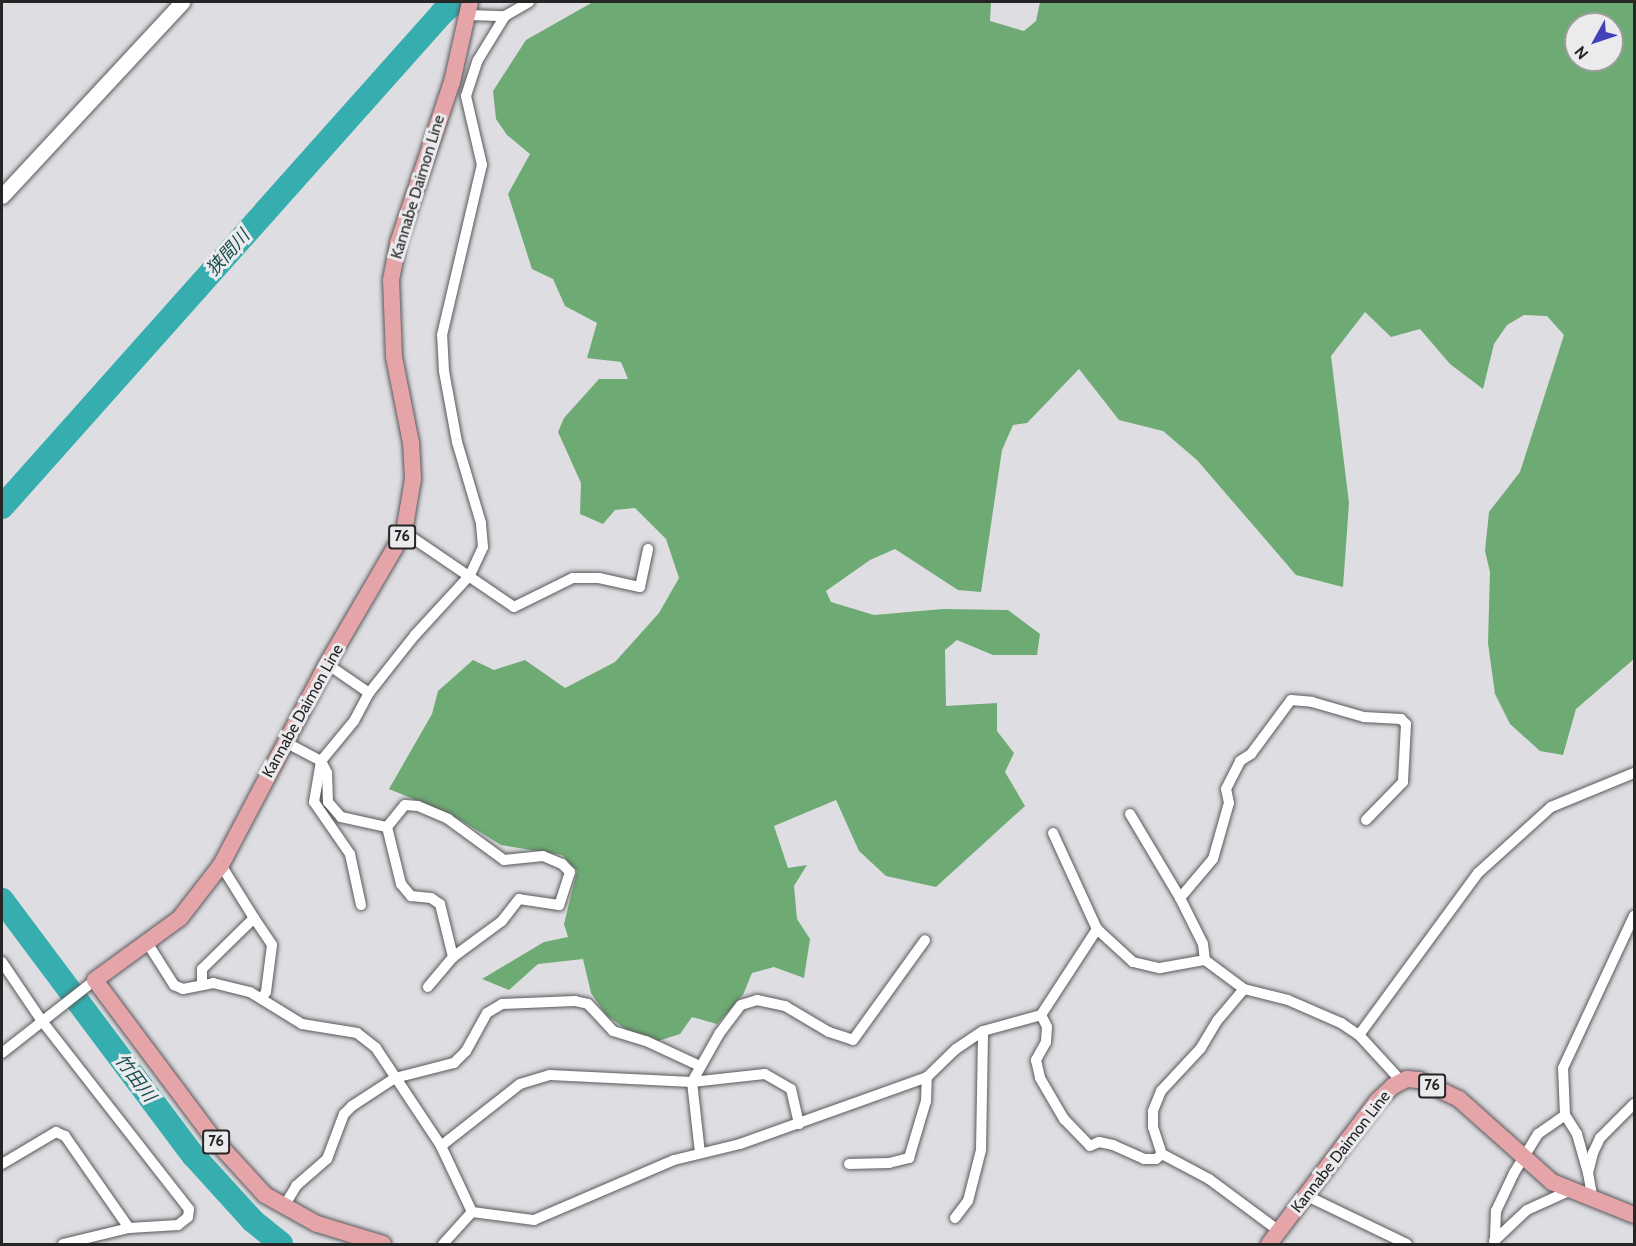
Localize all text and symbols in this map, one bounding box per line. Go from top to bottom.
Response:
north arrow [1564,12,1624,72]
text: N [1570,42,1592,63]
street label: Kannabe Daimon Line [387,113,449,261]
water label: 狭間川 [202,226,254,280]
road number: 76 [387,525,417,549]
street label: Kannabe Daimon Line [258,641,348,781]
water label: 竹田川 [110,1050,160,1106]
road number: 76 [1417,1074,1447,1098]
street label: Kannabe Daimon Line [1287,1087,1395,1217]
road number: 76 [201,1130,231,1154]

